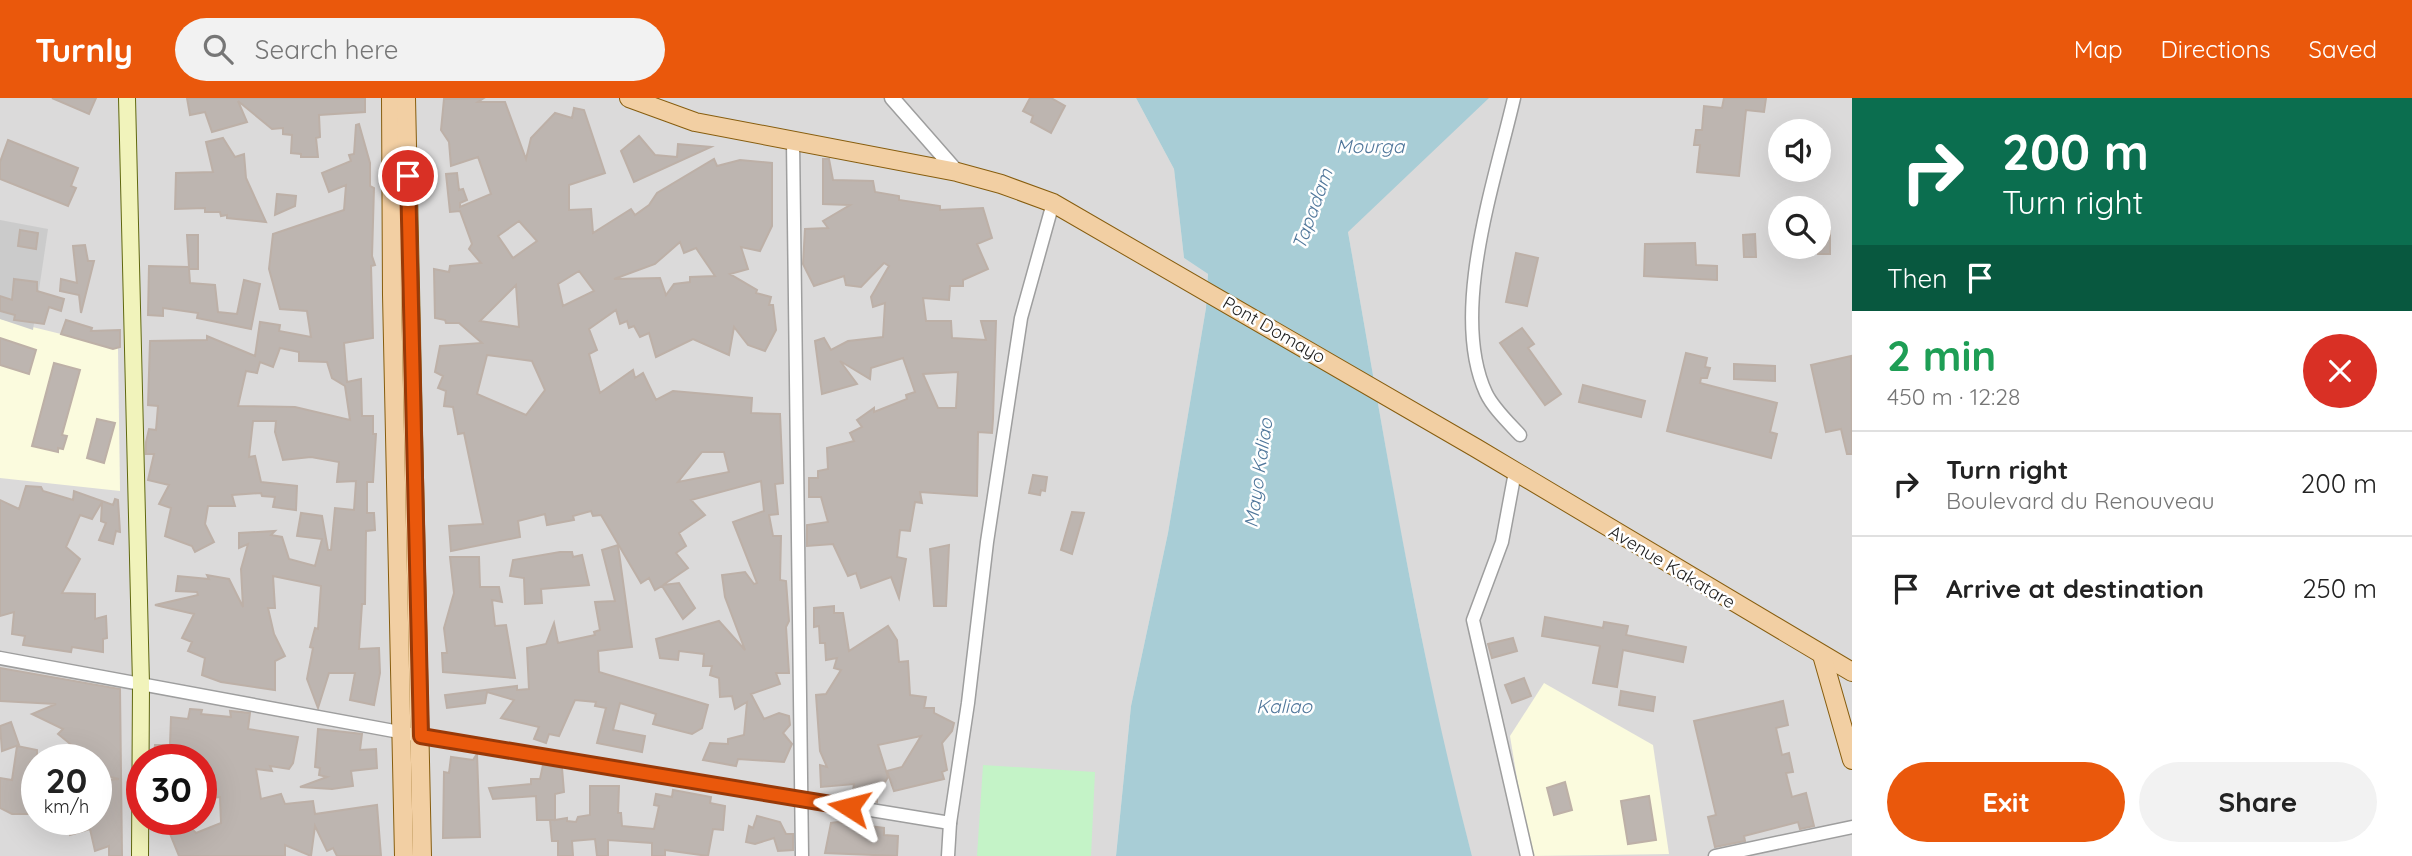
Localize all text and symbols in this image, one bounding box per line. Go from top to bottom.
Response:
search box [175,18,665,81]
text: Turnly [35,29,133,70]
icon: search [199,30,237,68]
text: Search here [255,33,398,66]
text: Map [2074,34,2123,64]
text: Directions [2161,34,2271,64]
text: Saved [2309,34,2377,64]
map controls [1768,119,1831,259]
button: sound [1768,119,1831,182]
text: 200 m [2002,121,2149,182]
icon: right [1887,126,1978,217]
water label: Mourga [1336,134,1406,158]
pin [378,146,438,206]
icon: arrive [389,157,427,195]
water label: Tapadam [1286,165,1338,253]
text: Turn right [2002,182,2143,222]
button: search [1768,196,1831,259]
icon: arrive [1961,259,1999,297]
text: Then [1887,262,1947,295]
street label: Pont Domayo [1219,291,1330,368]
text: 2 min [1887,329,1996,382]
button: close [2303,334,2377,408]
text: 450 m · 12:28 [1887,382,2021,411]
water label: Mayo Kaliao [1238,415,1278,529]
text: Turn right [1946,453,2068,486]
icon: right [1887,465,1925,503]
text: 200 m [2301,467,2377,500]
text: Boulevard du Renouveau [1946,486,2215,515]
street label: Avenue Kakatare [1605,520,1740,613]
icon: arrive [1887,570,1925,608]
text: Arrive at destination [1946,572,2204,605]
text: 250 m [2302,572,2377,605]
water label: Kaliao [1256,694,1313,718]
speed limit sign: 30 [126,744,217,835]
text: 20 [46,758,87,802]
button: Exit [1887,762,2125,842]
button: Share [2139,762,2377,842]
position arrow [812,770,886,844]
text: km/h [44,795,89,818]

